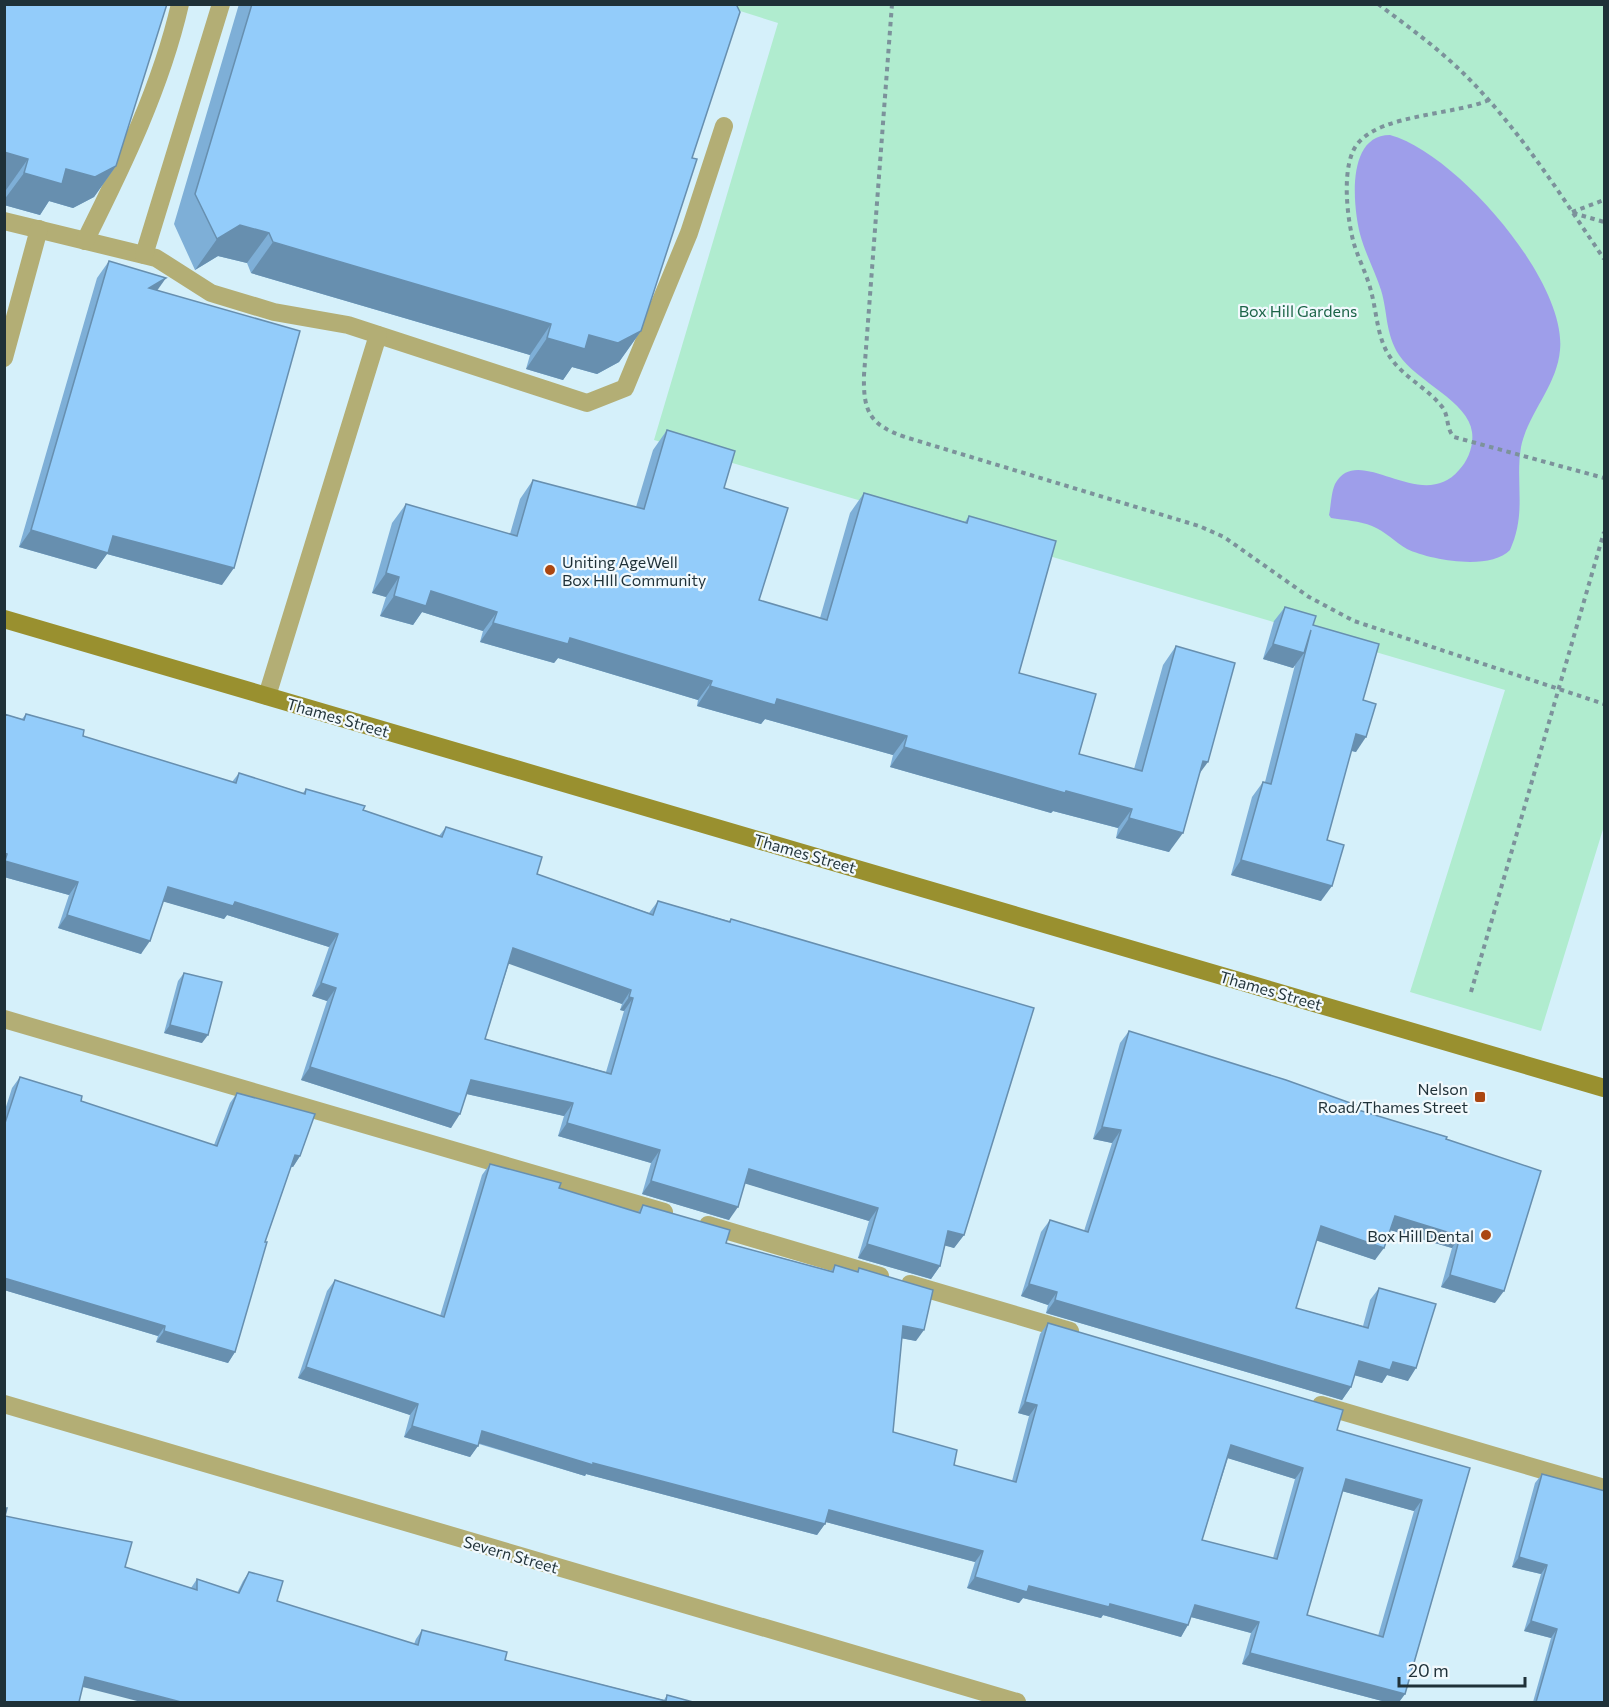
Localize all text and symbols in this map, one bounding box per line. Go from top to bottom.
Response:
park label: Box Hill Gardens [1239,301,1357,320]
place label: Uniting AgeWell Box HIll Community [562,552,706,589]
marker: Uniting AgeWell Box HIll Community [543,563,557,577]
street label: Thames Street [285,693,392,741]
street label: Thames Street [752,829,859,877]
street label: Thames Street [1218,966,1325,1014]
place label: Nelson Road/Thames Street [1318,1079,1468,1116]
marker: Nelson Road/Thames Street [1473,1090,1487,1104]
place label: Box Hill Dental [1367,1226,1474,1245]
marker: Box Hill Dental [1479,1228,1493,1242]
street label: Severn Street [461,1531,561,1577]
scale bar [1399,1650,1525,1688]
text: 20 m [1408,1659,1449,1681]

